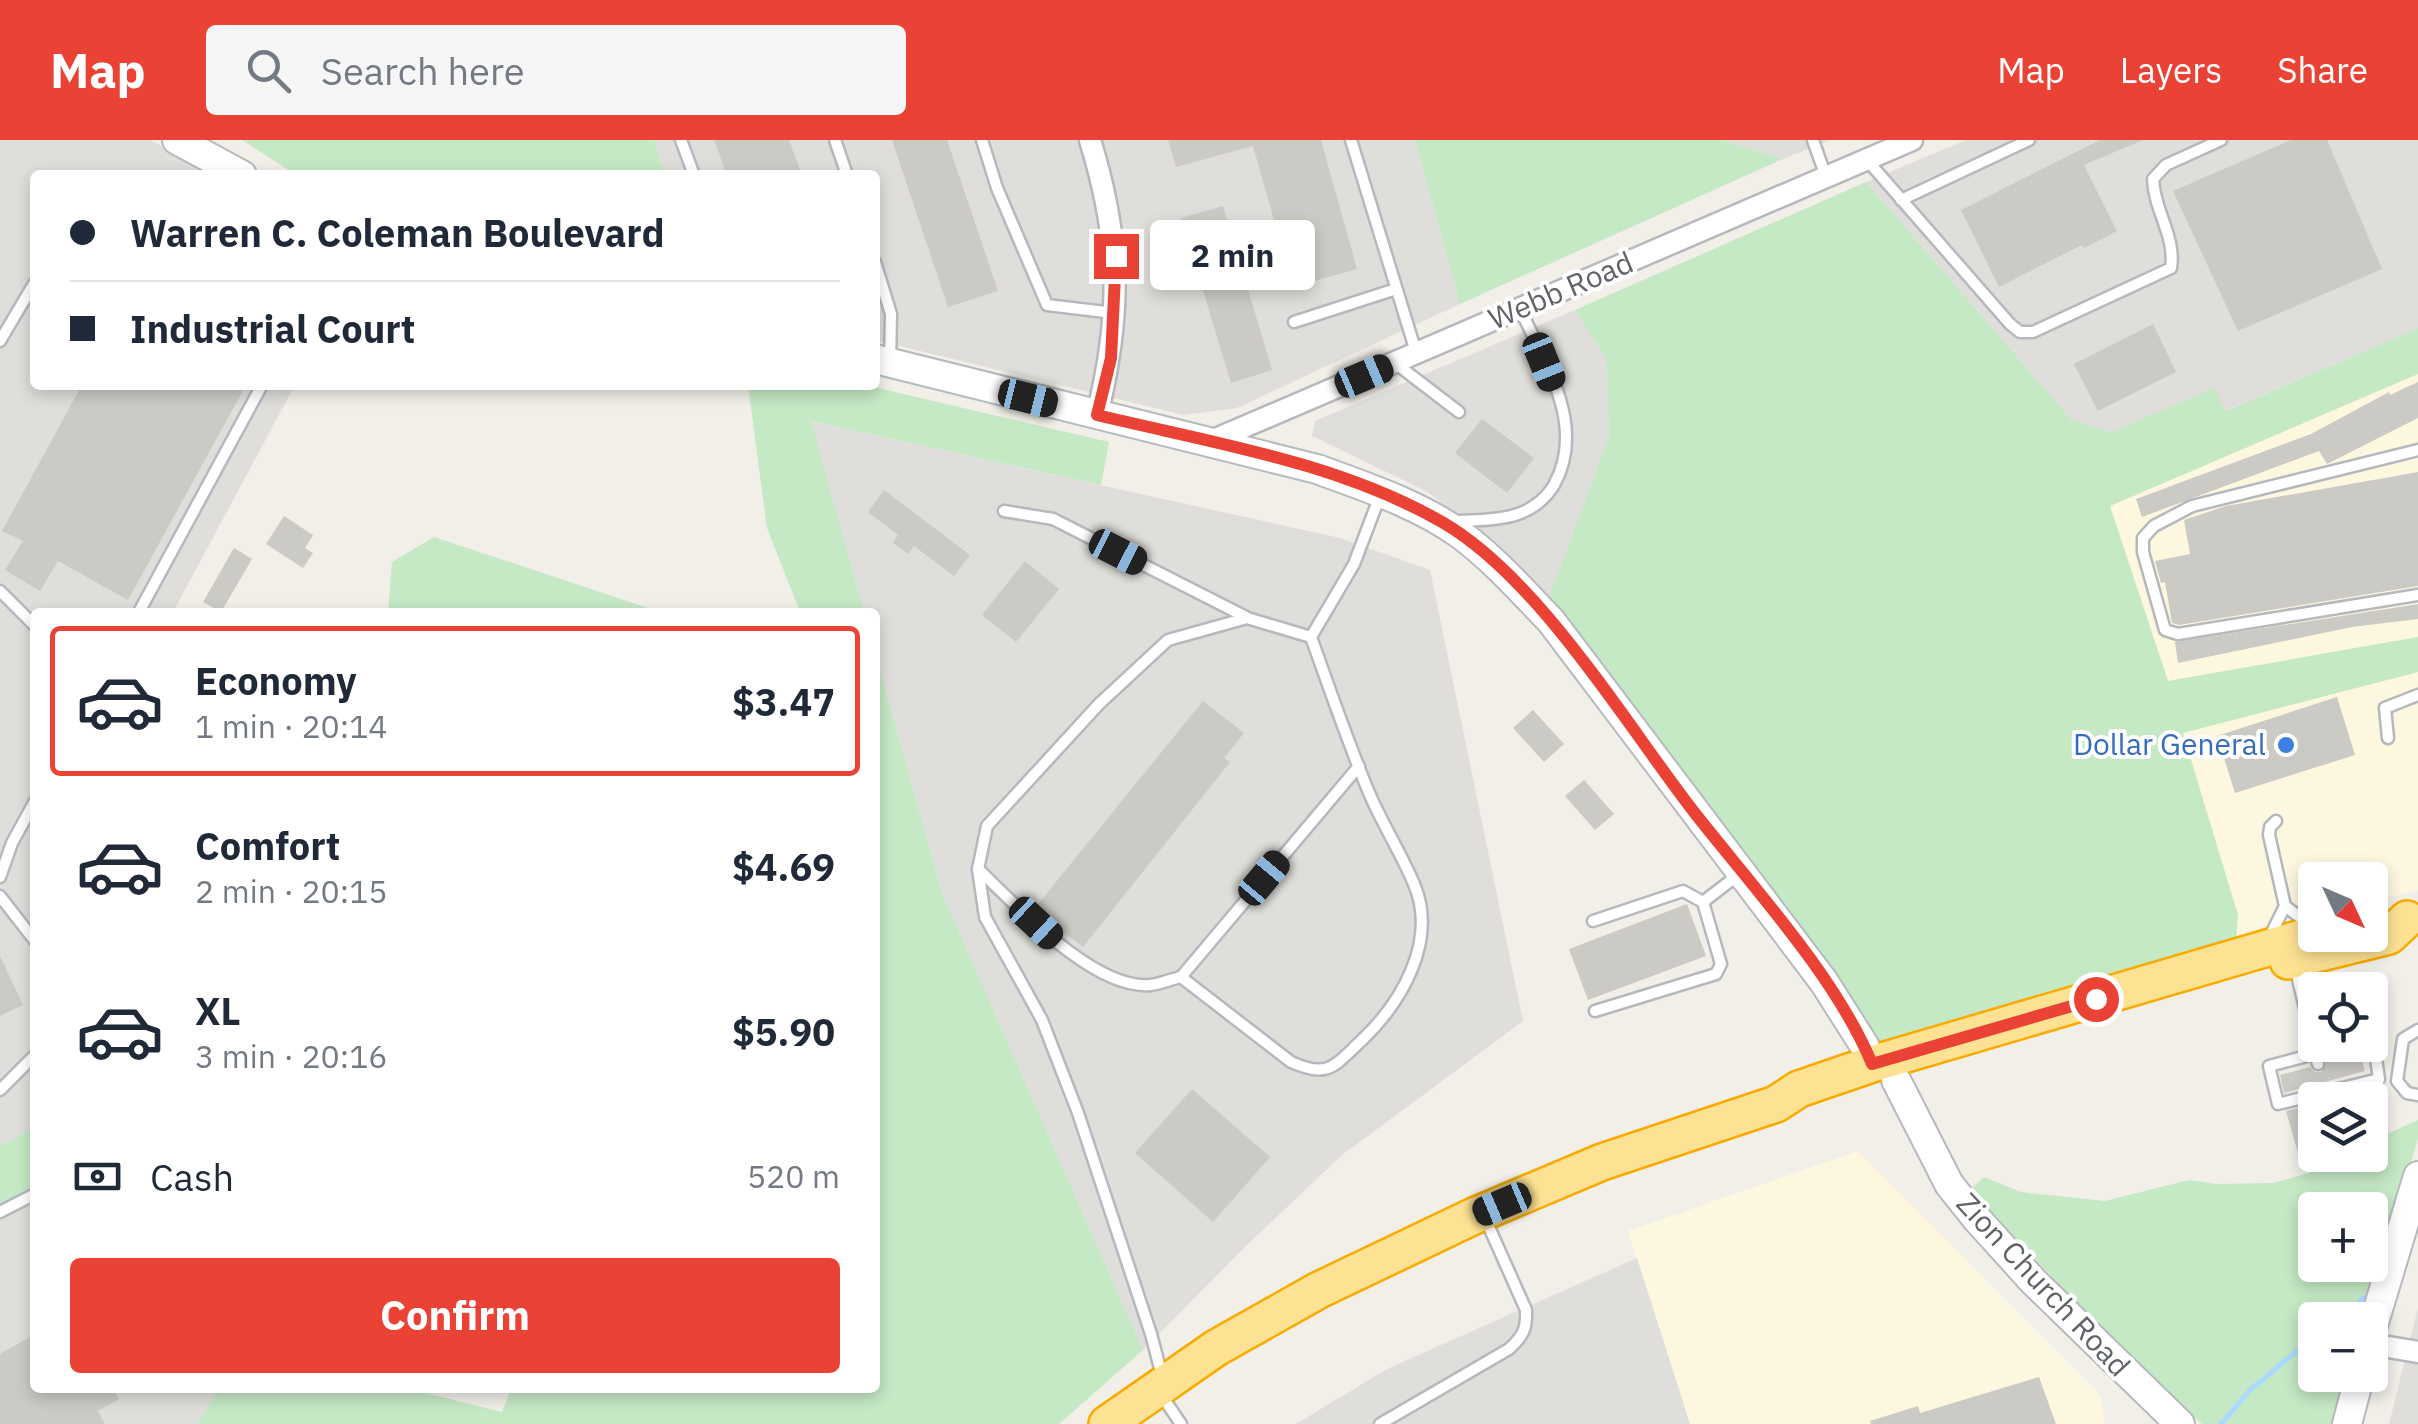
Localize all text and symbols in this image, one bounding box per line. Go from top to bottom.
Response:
search box [206,25,906,115]
text: Map [50,39,146,101]
icon: search [241,43,296,98]
text: Search here [321,46,525,95]
text: Map [1997,47,2065,93]
text: Layers [2120,47,2222,93]
text: Share [2277,47,2368,93]
text: Warren C. Coleman Boulevard [130,208,665,257]
callout: 2 min [1151,221,1316,291]
route end [1094,234,1139,279]
text: 2 min [1191,234,1274,276]
street label: Webb Road [1482,242,1639,338]
text: Industrial Court [130,304,415,353]
car [1519,329,1569,395]
car [1331,350,1397,402]
car [995,376,1061,420]
car [1084,525,1152,579]
icon: car [75,656,165,746]
text: Economy [195,656,357,705]
text: $3.47 [732,677,835,726]
text: 1 min · 20:14 [195,705,388,747]
place label: Dollar General [2073,724,2266,763]
marker: Dollar General [2275,734,2297,756]
icon: car [75,821,165,911]
text: Comfort [195,821,340,870]
text: $4.69 [732,842,835,891]
car [1233,845,1295,911]
north arrow [2298,862,2388,952]
map controls [2298,862,2388,1392]
text: 2 min · 20:15 [195,870,388,912]
car [1004,892,1068,954]
button: locate [2298,972,2388,1062]
route start [2074,977,2119,1022]
icon: car [75,986,165,1076]
text: XL [195,986,241,1035]
text: $5.90 [732,1007,835,1056]
text: 3 min · 20:16 [195,1035,388,1077]
button: layers [2298,1082,2388,1172]
icon: cash [70,1149,125,1204]
text: Cash [150,1152,234,1201]
text: 520 m [747,1155,840,1197]
car [1469,1178,1535,1230]
street label: Zion Church Road [1949,1184,2139,1384]
button: + [2298,1192,2388,1282]
button: Confirm [70,1258,840,1373]
button: − [2298,1302,2388,1392]

